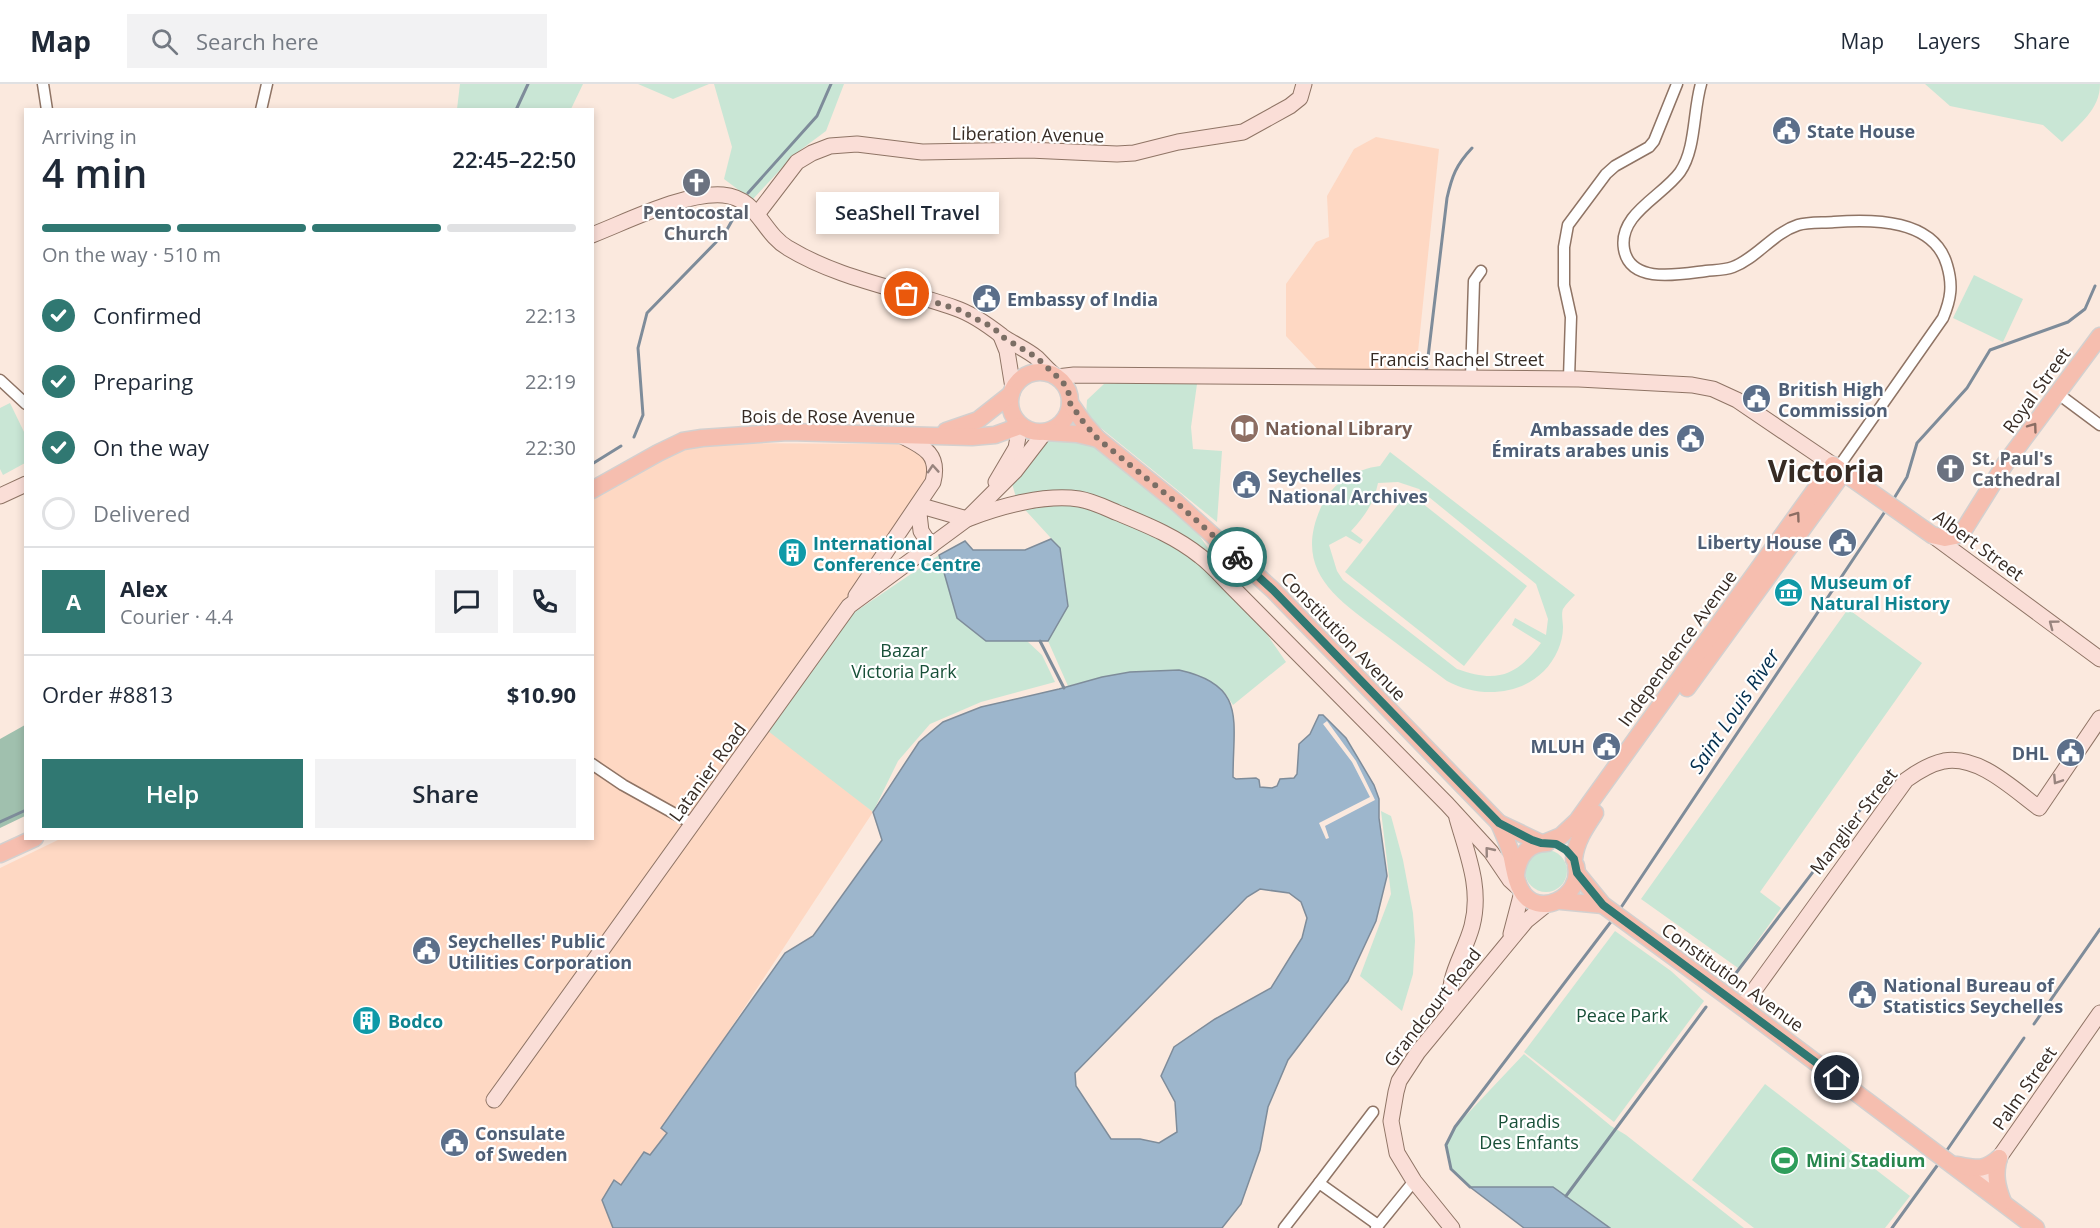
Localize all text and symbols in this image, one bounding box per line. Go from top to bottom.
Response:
search box [127,14,547,68]
text: Map [30,22,91,60]
icon: search [148,25,181,58]
text: Search here [196,26,319,56]
text: Map [1841,27,1884,55]
text: Layers [1917,27,1981,55]
text: Share [2014,27,2070,55]
public building icon: State House [1770,115,1802,147]
place label: State House [1807,119,1915,143]
street label: Liberation Avenue [952,121,1104,147]
text: Arriving in [42,123,137,150]
text: 22:45–22:50 [452,144,576,174]
text: 4 min [42,146,147,199]
church icon: Pentocostal Church [680,167,712,199]
callout: SeaShell Travel [816,192,998,234]
text: SeaShell Travel [835,199,980,226]
place label: Pentocostal Church [643,200,749,245]
text: On the way · 510 m [42,241,221,268]
pin [881,268,932,319]
icon: bag [890,277,923,310]
public building icon: Embassy of India [970,283,1002,315]
place label: Embassy of India [1007,287,1158,311]
icon: check [42,299,75,332]
text: Confirmed [93,300,202,330]
text: 22:13 [525,302,576,329]
street label: Royal Street [1997,342,2075,438]
street label: Francis Rachel Street [1370,347,1544,371]
icon: check [42,365,75,398]
text: Preparing [93,366,193,396]
text: 22:19 [525,368,576,395]
place label: British High Commission [1778,377,1888,422]
public building icon: British High Commission [1741,383,1773,415]
street label: Bois de Rose Avenue [741,404,915,428]
library icon: National Library [1228,412,1260,444]
place label: National Library [1265,416,1413,440]
place label: Ambassade des Émirats arabes unis [1492,417,1669,462]
one-way arrow [2026,422,2037,433]
public building icon: Ambassade des Émirats arabes unis [1674,423,1706,455]
icon: check [42,431,75,464]
text: On the way [93,432,209,462]
text: 22:30 [525,434,576,461]
place label: St. Paul's Cathedral [1972,446,2061,491]
district label: Victoria [1768,450,1884,491]
church icon: St. Paul's Cathedral [1935,452,1967,484]
place label: Seychelles National Archives [1268,463,1428,508]
one-way arrow [927,464,940,474]
public building icon: Seychelles National Archives [1231,469,1263,501]
text: Delivered [93,498,191,528]
street label: Albert Street [1929,504,2029,586]
one-way arrow [1789,512,1800,523]
public building icon: Liberty House [1827,526,1859,558]
courier [1207,527,1267,587]
place label: Liberty House [1697,530,1822,554]
place label: International Conference Centre [813,531,981,576]
building icon: International Conference Centre [776,537,808,569]
icon: bike [1221,541,1254,574]
street label: Independence Avenue [1612,565,1742,731]
street label: Constitution Avenue [1276,566,1412,706]
button: chat [435,570,498,633]
button: phone [513,570,576,633]
place label: Museum of Natural History [1810,570,1951,615]
text: Alex [120,573,168,603]
museum icon: Museum of Natural History [1773,576,1805,608]
text: A [66,586,81,616]
text: Courier · 4.4 [120,603,233,630]
one-way arrow [2049,620,2060,631]
park label: Bazar Victoria Park [851,638,957,683]
water label: Saint Louis River [1682,643,1786,778]
text: Order #8813 [42,679,173,709]
text: $10.90 [507,679,576,709]
street label: Latanier Road [663,718,751,826]
public building icon: MLUH [1590,730,1622,762]
place label: MLUH [1530,734,1585,758]
public building icon: DHL [2054,737,2086,769]
place label: DHL [2012,741,2049,765]
button: Help [42,759,303,828]
button: Share [315,759,576,828]
street label: Manglier Street [1804,763,1902,879]
one-way arrow [2053,773,2064,784]
one-way arrow [1485,846,1496,857]
street label: Constitution Avenue [1657,917,1809,1037]
place label: Seychelles' Public Utilities Corporation [448,929,632,974]
public building icon: Seychelles' Public Utilities Corporation [411,935,443,967]
street label: Grandcourt Road [1378,943,1486,1071]
place label: National Bureau of Statistics Seychelles [1883,973,2063,1018]
public building icon: National Bureau of Statistics Seychelles [1846,979,1878,1011]
park label: Peace Park [1576,1003,1669,1027]
building icon: Bodco [351,1005,383,1037]
place label: Bodco [388,1009,443,1033]
street label: Palm Street [1986,1041,2062,1135]
pin [1811,1052,1862,1103]
icon: home [1820,1061,1853,1094]
park label: Paradis Des Enfants [1479,1109,1579,1154]
place label: Consulate of Sweden [475,1121,568,1166]
public building icon: Consulate of Sweden [438,1127,470,1159]
sports icon: Mini Stadium [1769,1144,1801,1176]
place label: Mini Stadium [1806,1148,1925,1172]

